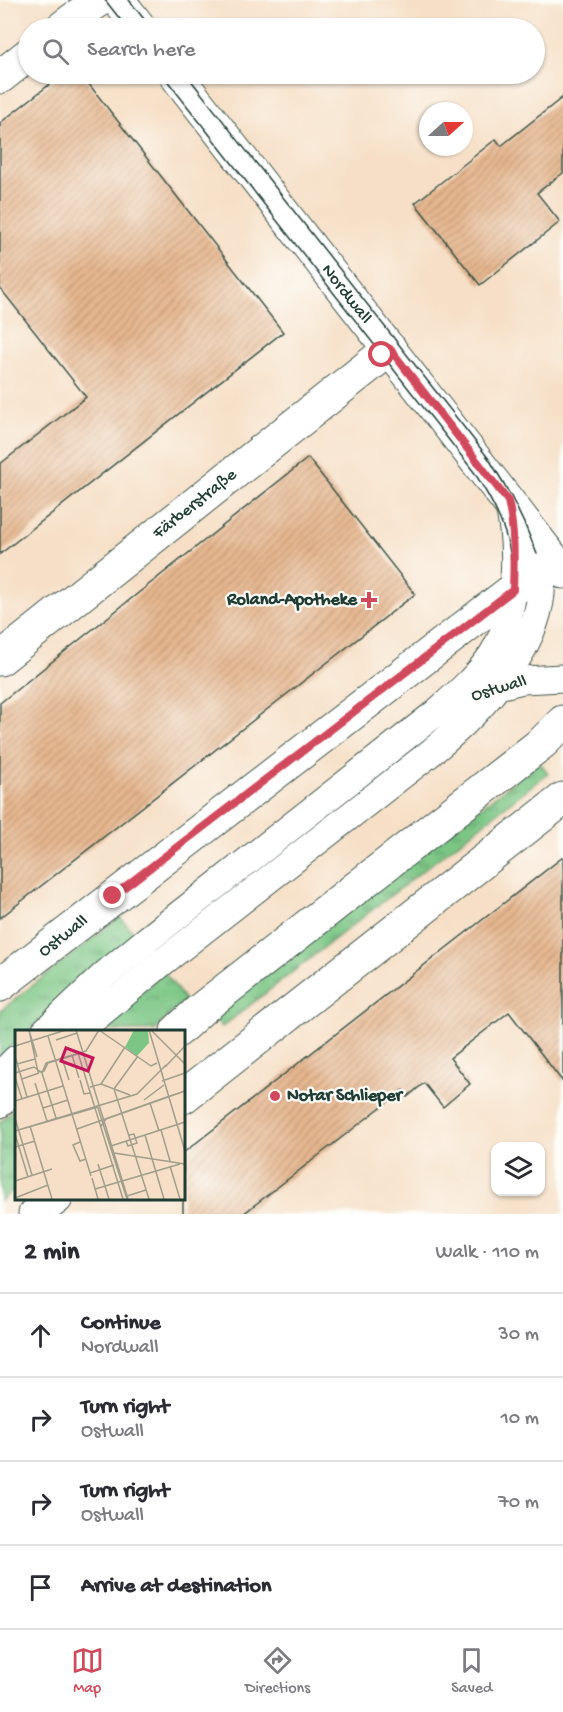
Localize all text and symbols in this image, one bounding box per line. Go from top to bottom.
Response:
search box [18,18,545,84]
icon: search [39,35,72,68]
text: Search here [87,38,195,64]
north arrow [419,102,473,156]
street label: Nordwall [317,260,376,328]
route start [368,341,394,367]
street label: Färberstraße [148,464,242,544]
place label: Roland-Apotheke [226,590,358,611]
marker: Roland-Apotheke [362,593,376,607]
street label: Ostwall [469,671,529,707]
route end [99,882,125,908]
street label: Ostwall [34,911,92,962]
inset map [15,1030,184,1199]
place label: Notar Schlieper [287,1086,405,1107]
marker: Notar Schlieper [268,1089,282,1103]
map controls [491,1142,545,1196]
button: layers [491,1142,545,1196]
text: 2 min [24,1238,79,1269]
text: Walk · 110 m [435,1242,539,1265]
text: Continue [81,1311,161,1337]
icon: ahead [24,1319,57,1352]
text: 30 m [498,1324,539,1347]
text: Nordwall [81,1337,159,1360]
text: Turn right [81,1395,169,1421]
icon: right [24,1403,57,1436]
text: 10 m [501,1408,539,1431]
text: Ostwall [81,1421,144,1444]
text: Turn right [81,1479,169,1505]
icon: right [24,1487,57,1520]
text: 70 m [498,1492,539,1515]
text: Ostwall [81,1505,144,1528]
icon: arrive [24,1571,57,1604]
text: Arrive at destination [81,1574,271,1600]
tab: Map [71,1644,104,1699]
tab: Directions [245,1644,310,1699]
tab: Saved [451,1644,492,1699]

